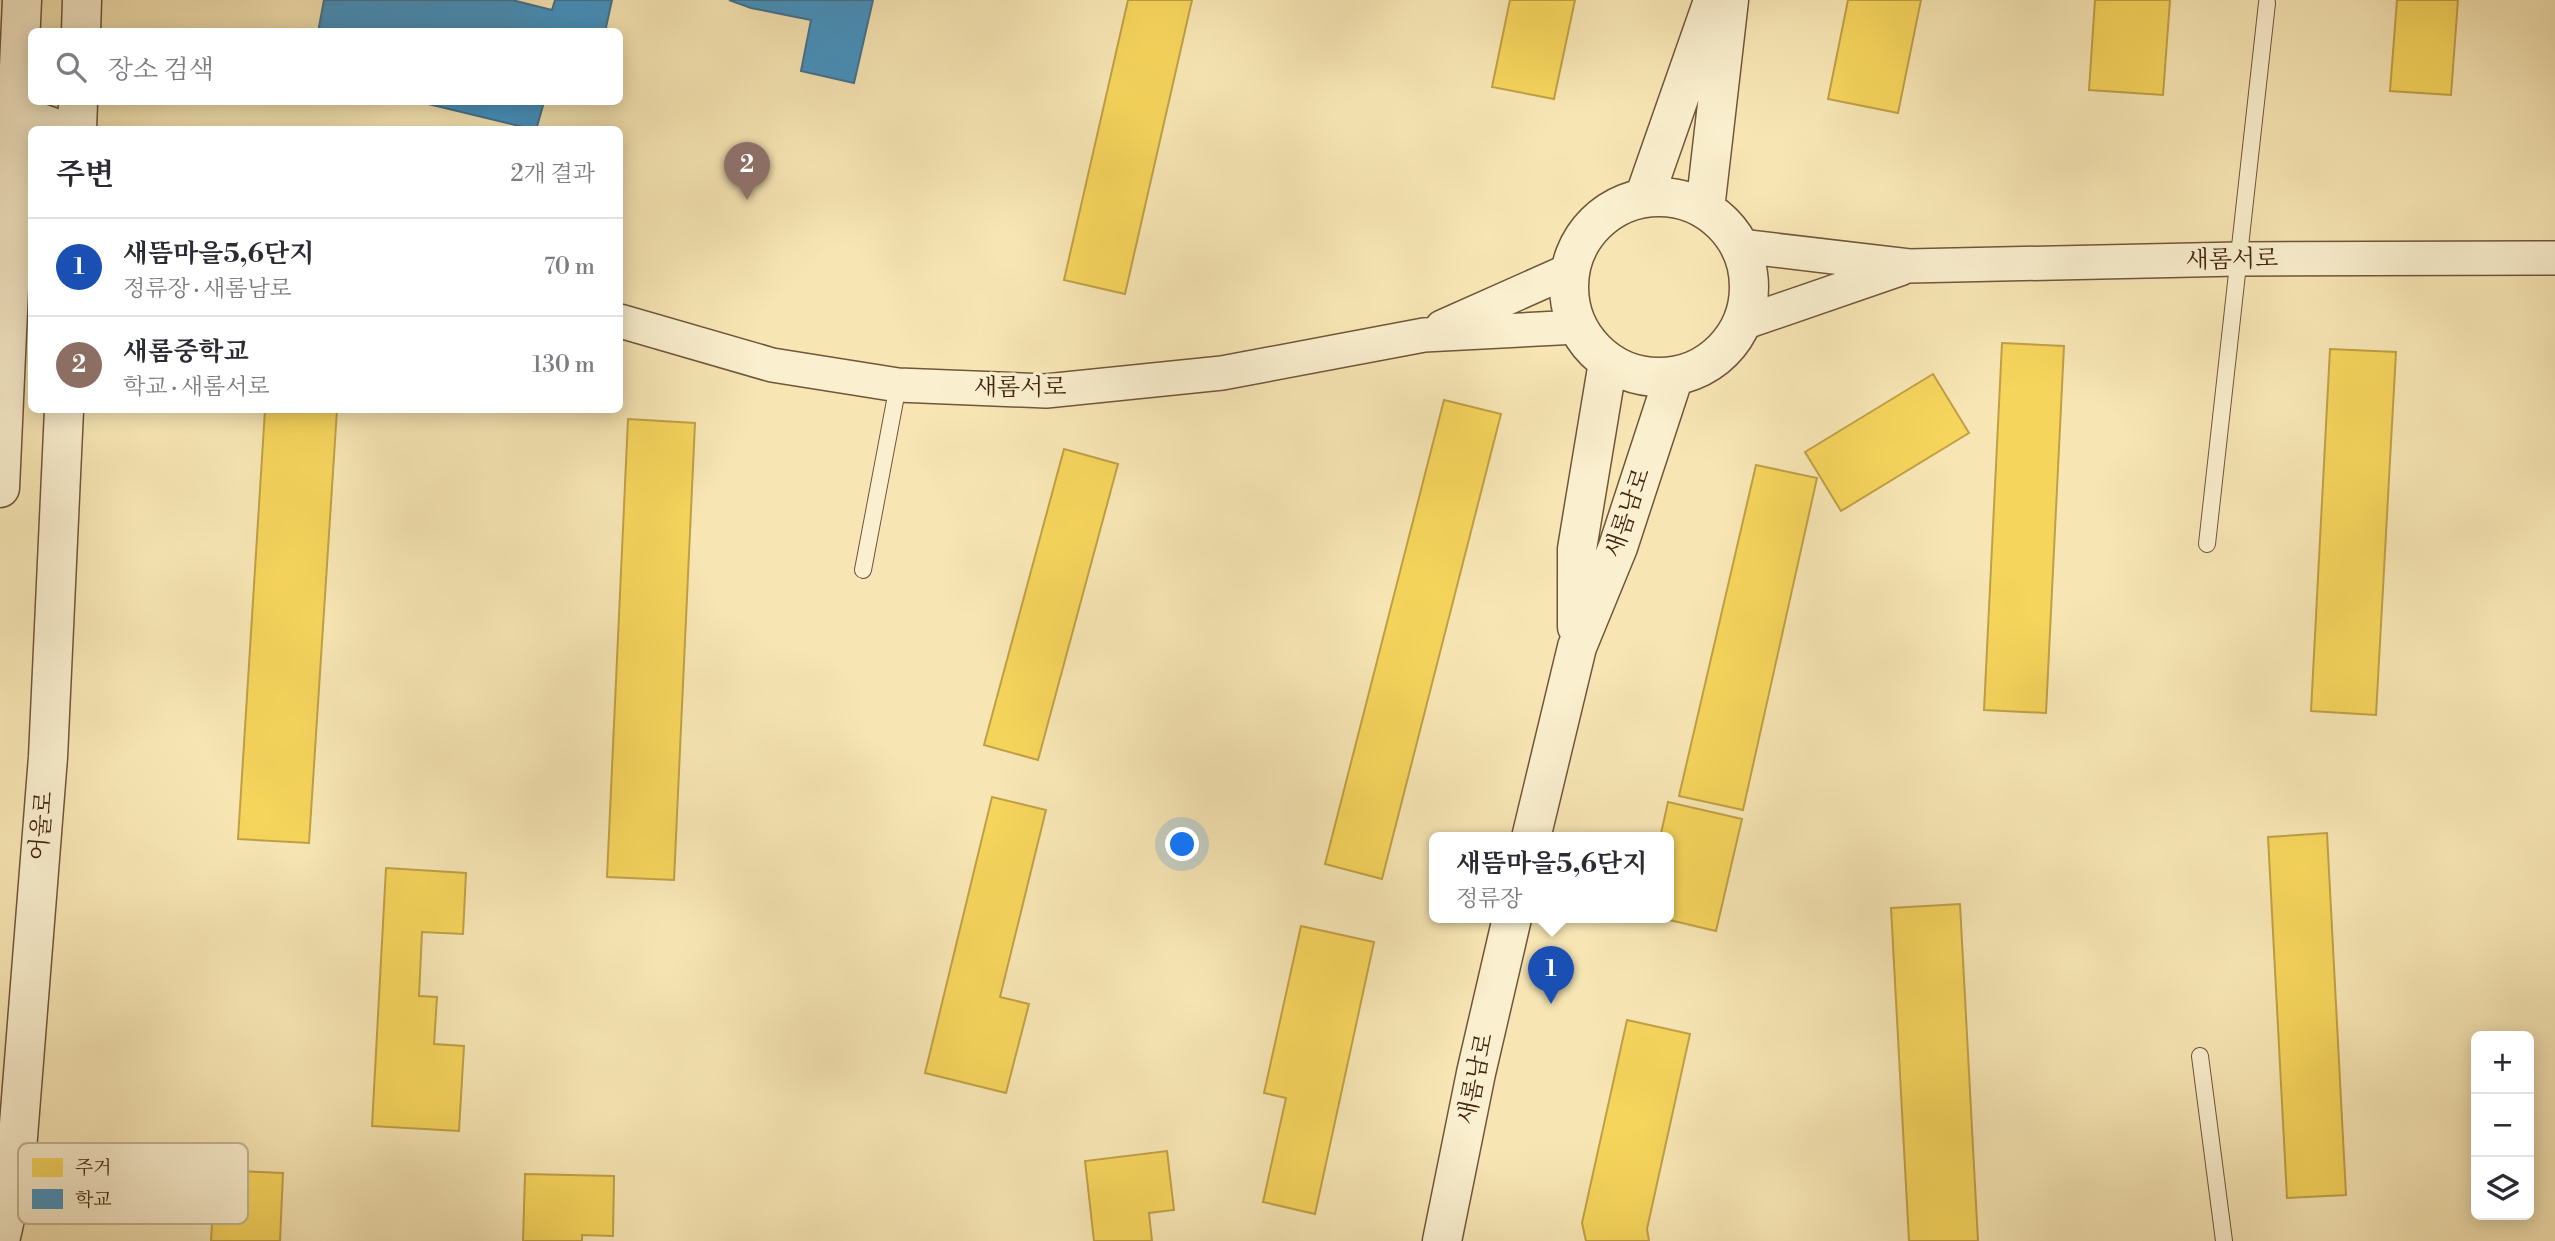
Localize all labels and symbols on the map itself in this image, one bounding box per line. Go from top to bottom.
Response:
pin: 2 [724,142,770,200]
street label: 새롬서로 [2185,244,2279,276]
street label: 새롬서로 [974,373,1066,403]
street label: 새롬남로 [1599,464,1657,562]
street label: 어울로 [24,790,60,862]
your location [1165,827,1199,861]
pin: 1 [1528,946,1574,1004]
street label: 새롬남로 [1452,1031,1500,1127]
legend [18,1143,248,1224]
text: 주거 [75,1156,112,1180]
text: 학교 [75,1188,112,1212]

